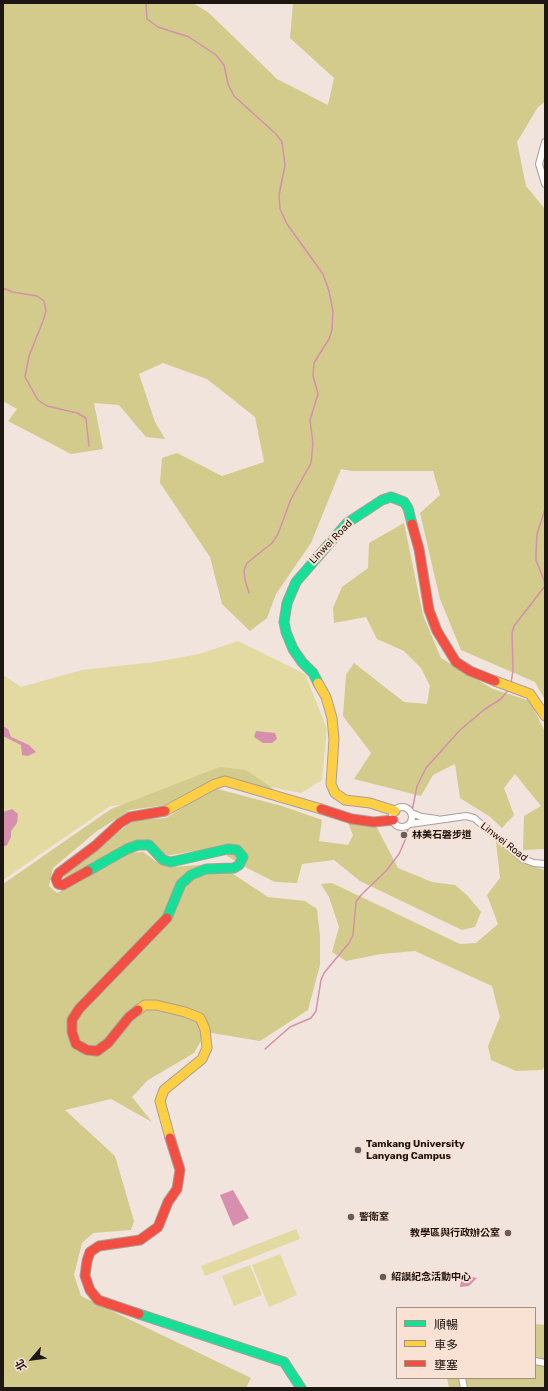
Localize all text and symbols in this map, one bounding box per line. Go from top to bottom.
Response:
street label: Linwei Road [307,518,355,566]
street label: Linwei Road [478,820,530,864]
place label: 林美石磐步道 [412,829,472,841]
marker: 林美石磐步道 [399,830,409,840]
place label: Tamkang University Lanyang Campus [366,1138,465,1162]
marker: Tamkang University Lanyang Campus [353,1145,363,1155]
place label: 警衛室 [359,1211,389,1223]
marker: 警衛室 [346,1212,356,1222]
place label: 教學區與行政辦公室 [410,1227,500,1239]
marker: 教學區與行政辦公室 [503,1228,513,1238]
place label: 紹謨紀念活動中心 [391,1271,471,1283]
marker: 紹謨紀念活動中心 [378,1272,388,1282]
legend [396,1307,536,1379]
text: 順暢 [434,1318,458,1332]
text: 車多 [434,1338,458,1352]
north arrow [12,1339,52,1379]
text: 北 [13,1357,29,1373]
text: 壅塞 [434,1358,458,1372]

